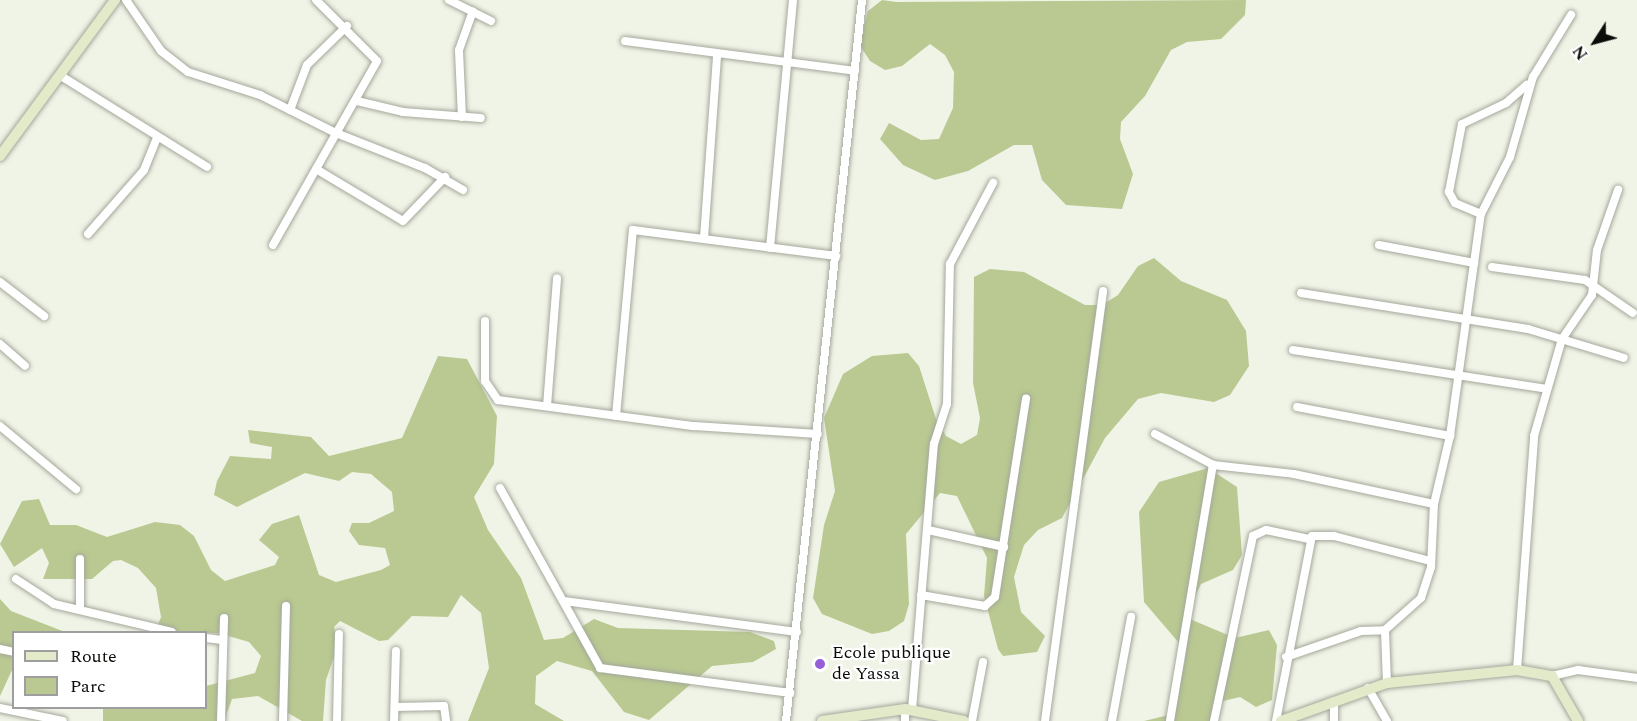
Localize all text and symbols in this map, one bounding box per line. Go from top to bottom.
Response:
north arrow [1565,12,1625,72]
text: N [1567,40,1594,65]
legend [12,631,207,709]
text: Route [70,643,117,670]
place label: Ecole publique de Yassa [832,643,951,686]
marker: Ecole publique de Yassa [813,657,827,671]
text: Parc [70,673,106,700]

